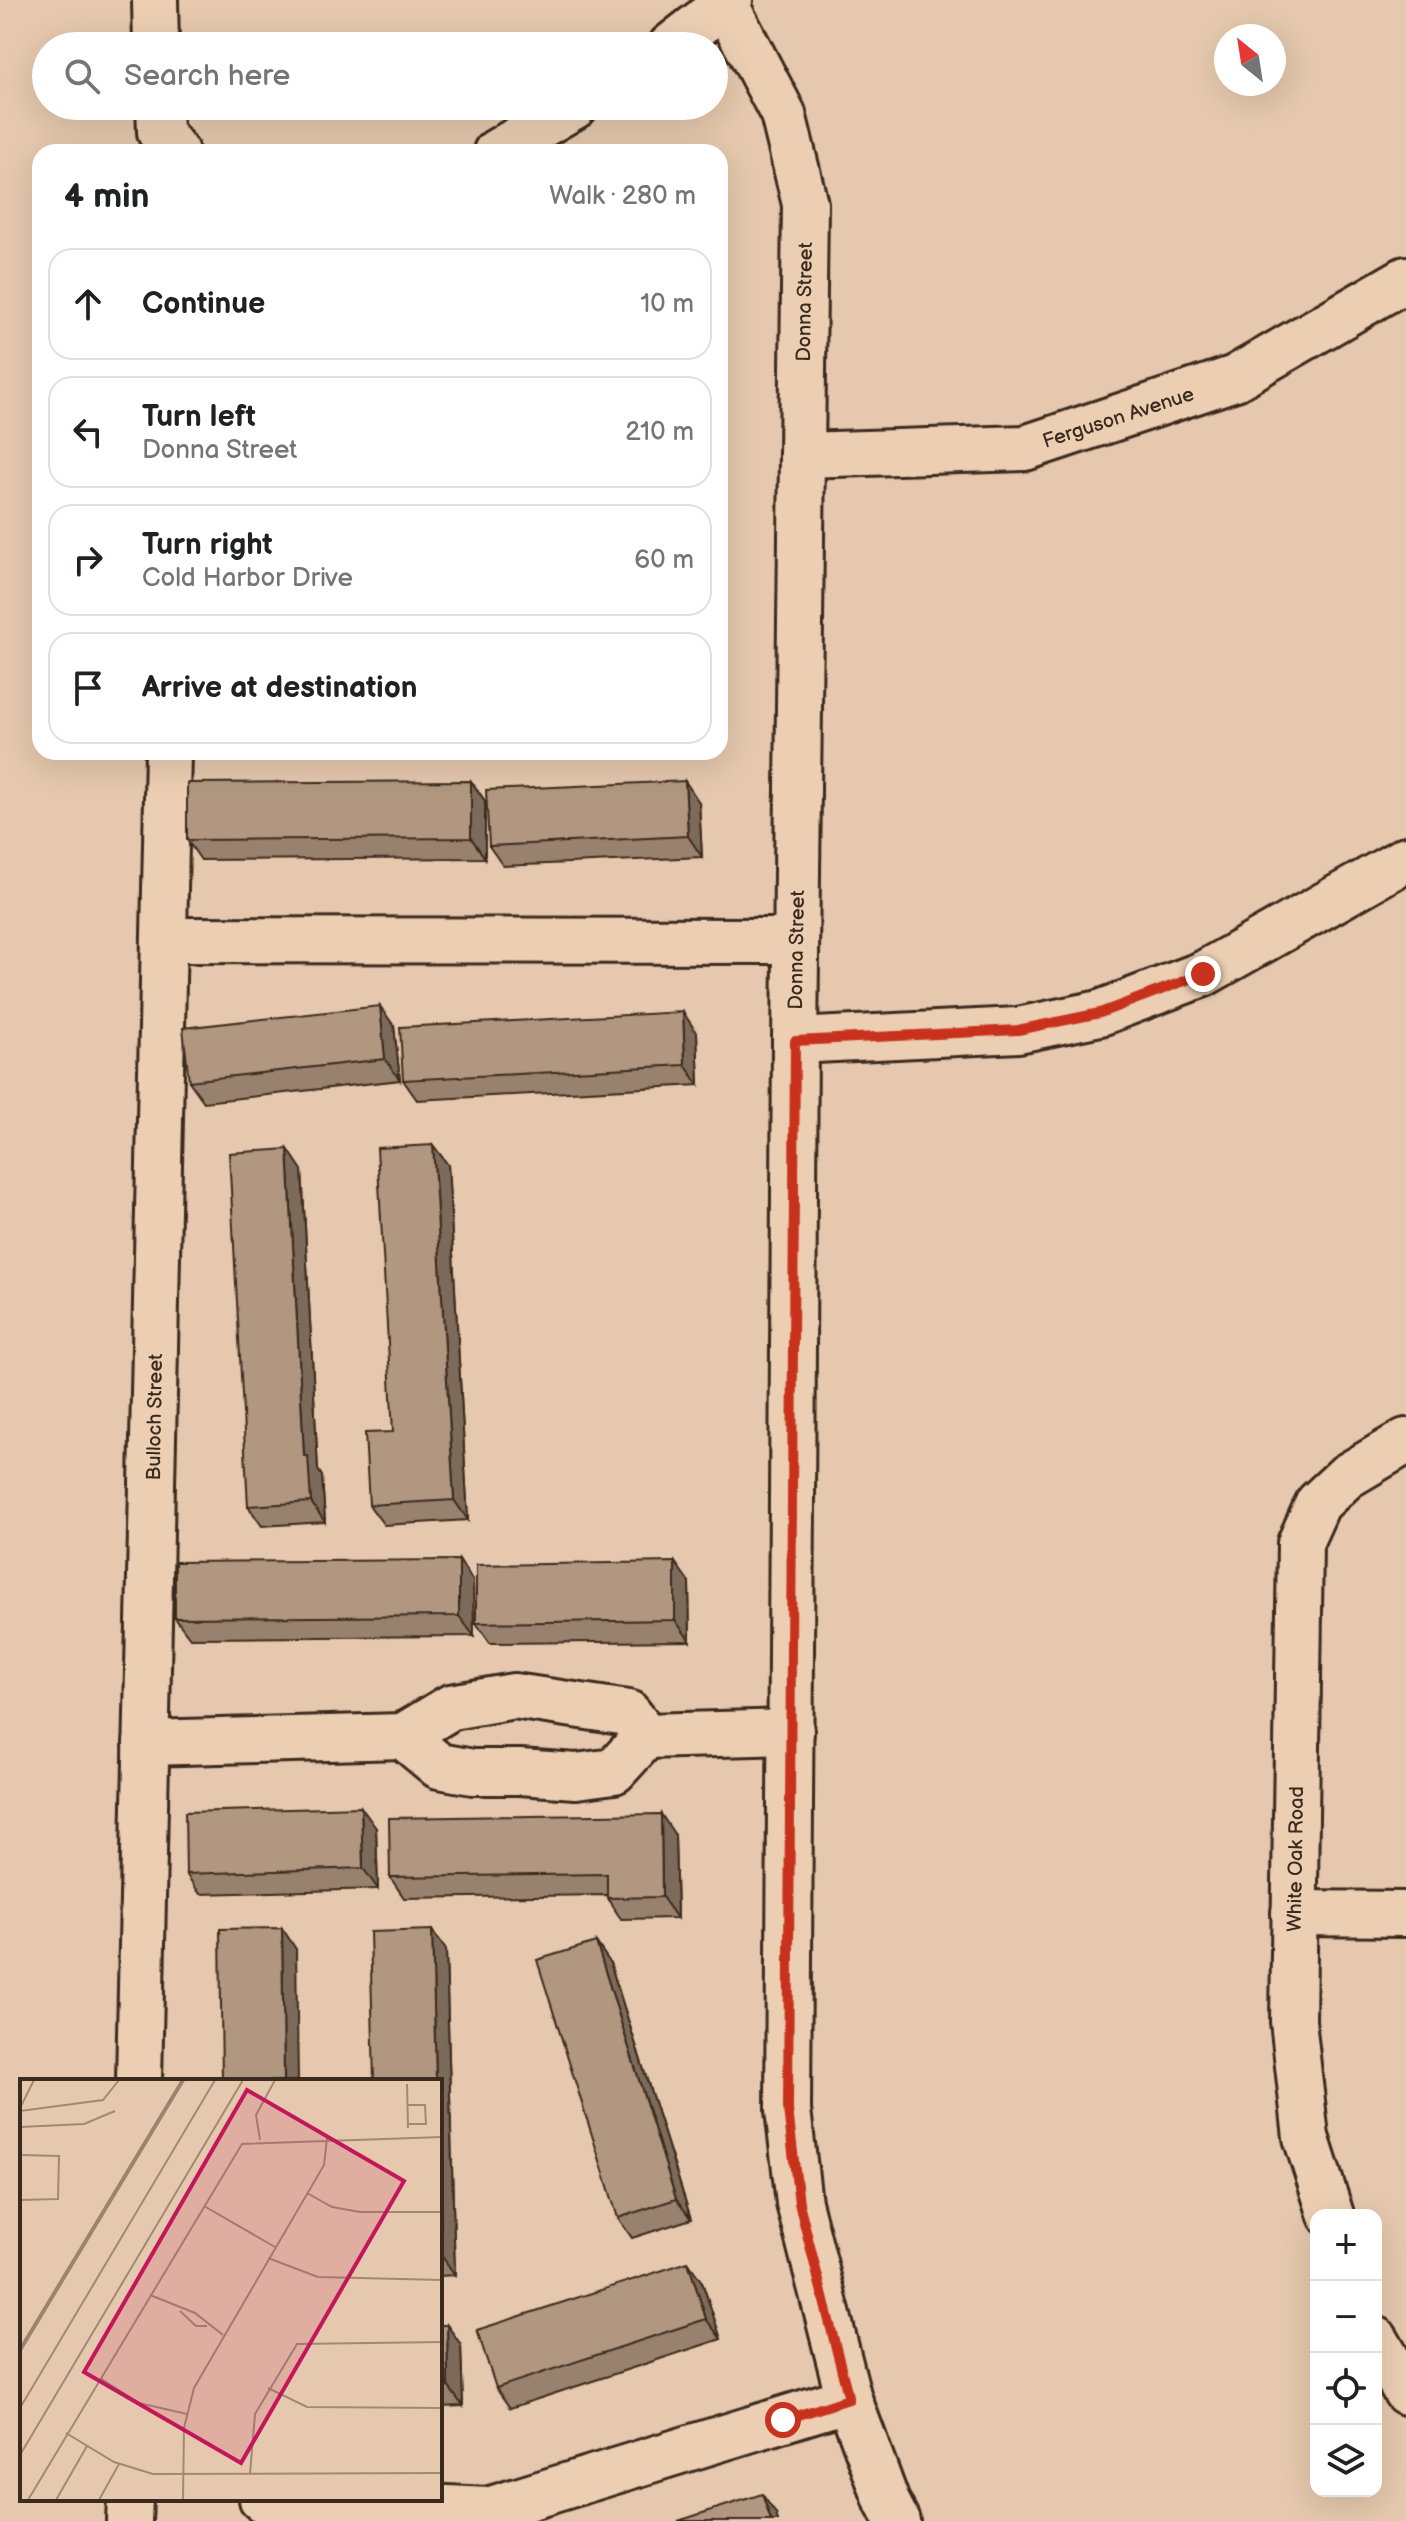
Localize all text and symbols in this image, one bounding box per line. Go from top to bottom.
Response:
north arrow [1214,24,1286,96]
search box [32,32,728,120]
icon: search [60,54,104,98]
text: Search here [124,58,290,94]
text: 4 min [64,176,150,217]
text: Walk · 280 m [549,181,696,212]
street label: Donna Street [792,242,818,362]
icon: ahead [66,282,110,326]
text: Continue [142,286,265,322]
text: 10 m [640,289,694,320]
street label: Ferguson Avenue [1040,382,1197,454]
text: Turn left [142,399,256,435]
icon: left [66,410,110,454]
text: 210 m [625,417,694,448]
text: Donna Street [142,435,297,466]
text: Turn right [142,527,273,563]
icon: right [66,538,110,582]
text: 60 m [634,545,694,576]
text: Cold Harbor Drive [142,563,353,594]
icon: arrive [66,666,110,710]
text: Arrive at destination [142,670,418,706]
street label: Donna Street [784,890,810,1010]
route end [1185,956,1221,992]
street label: Bulloch Street [142,1354,168,1481]
street label: White Oak Road [1283,1786,1309,1932]
inset map [20,2079,442,2501]
map controls [1310,2209,1382,2497]
button: + [1310,2209,1382,2281]
button: − [1310,2281,1382,2353]
button: locate [1310,2353,1382,2425]
route start [765,2402,801,2438]
button: layers [1310,2425,1382,2497]

